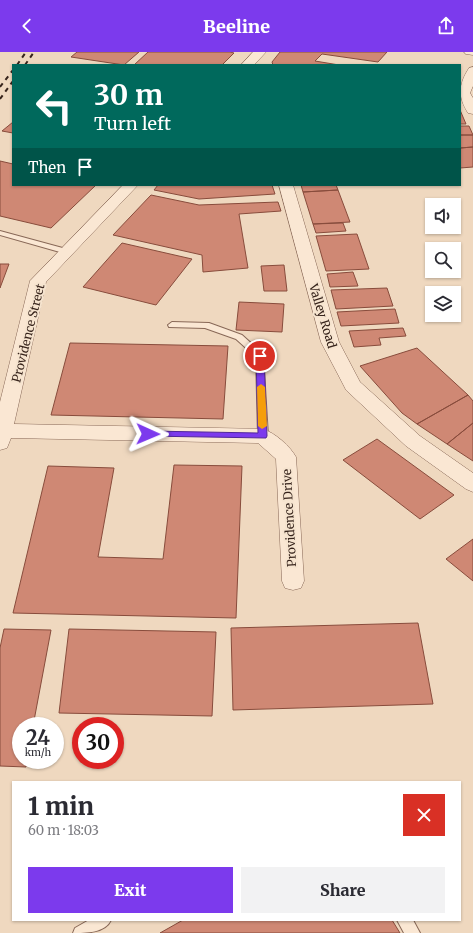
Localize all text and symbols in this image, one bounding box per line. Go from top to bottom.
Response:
icon: back [16,15,38,37]
text: Beeline [203,15,270,38]
icon: share [435,15,457,37]
text: 30 m [94,77,163,113]
icon: left [28,80,80,132]
text: Turn left [94,112,171,135]
icon: arrive [74,156,96,178]
text: Then [28,158,66,177]
map controls [425,198,461,322]
button: sound [425,198,461,234]
button: search [425,242,461,278]
street label: Valley Road [306,281,340,350]
street label: Providence Street [8,282,48,384]
button: layers [425,286,461,322]
pin [243,339,277,373]
icon: arrive [249,345,271,367]
position arrow [127,413,169,455]
street label: Providence Drive [279,469,299,567]
speed limit sign: 30 [72,717,124,769]
text: 24 [26,725,50,750]
text: km/h [25,746,51,759]
text: 1 min [28,791,94,822]
button: close [403,794,445,836]
text: 60 m · 18:03 [28,822,99,839]
button: Exit [28,867,233,913]
button: Share [241,867,445,913]

